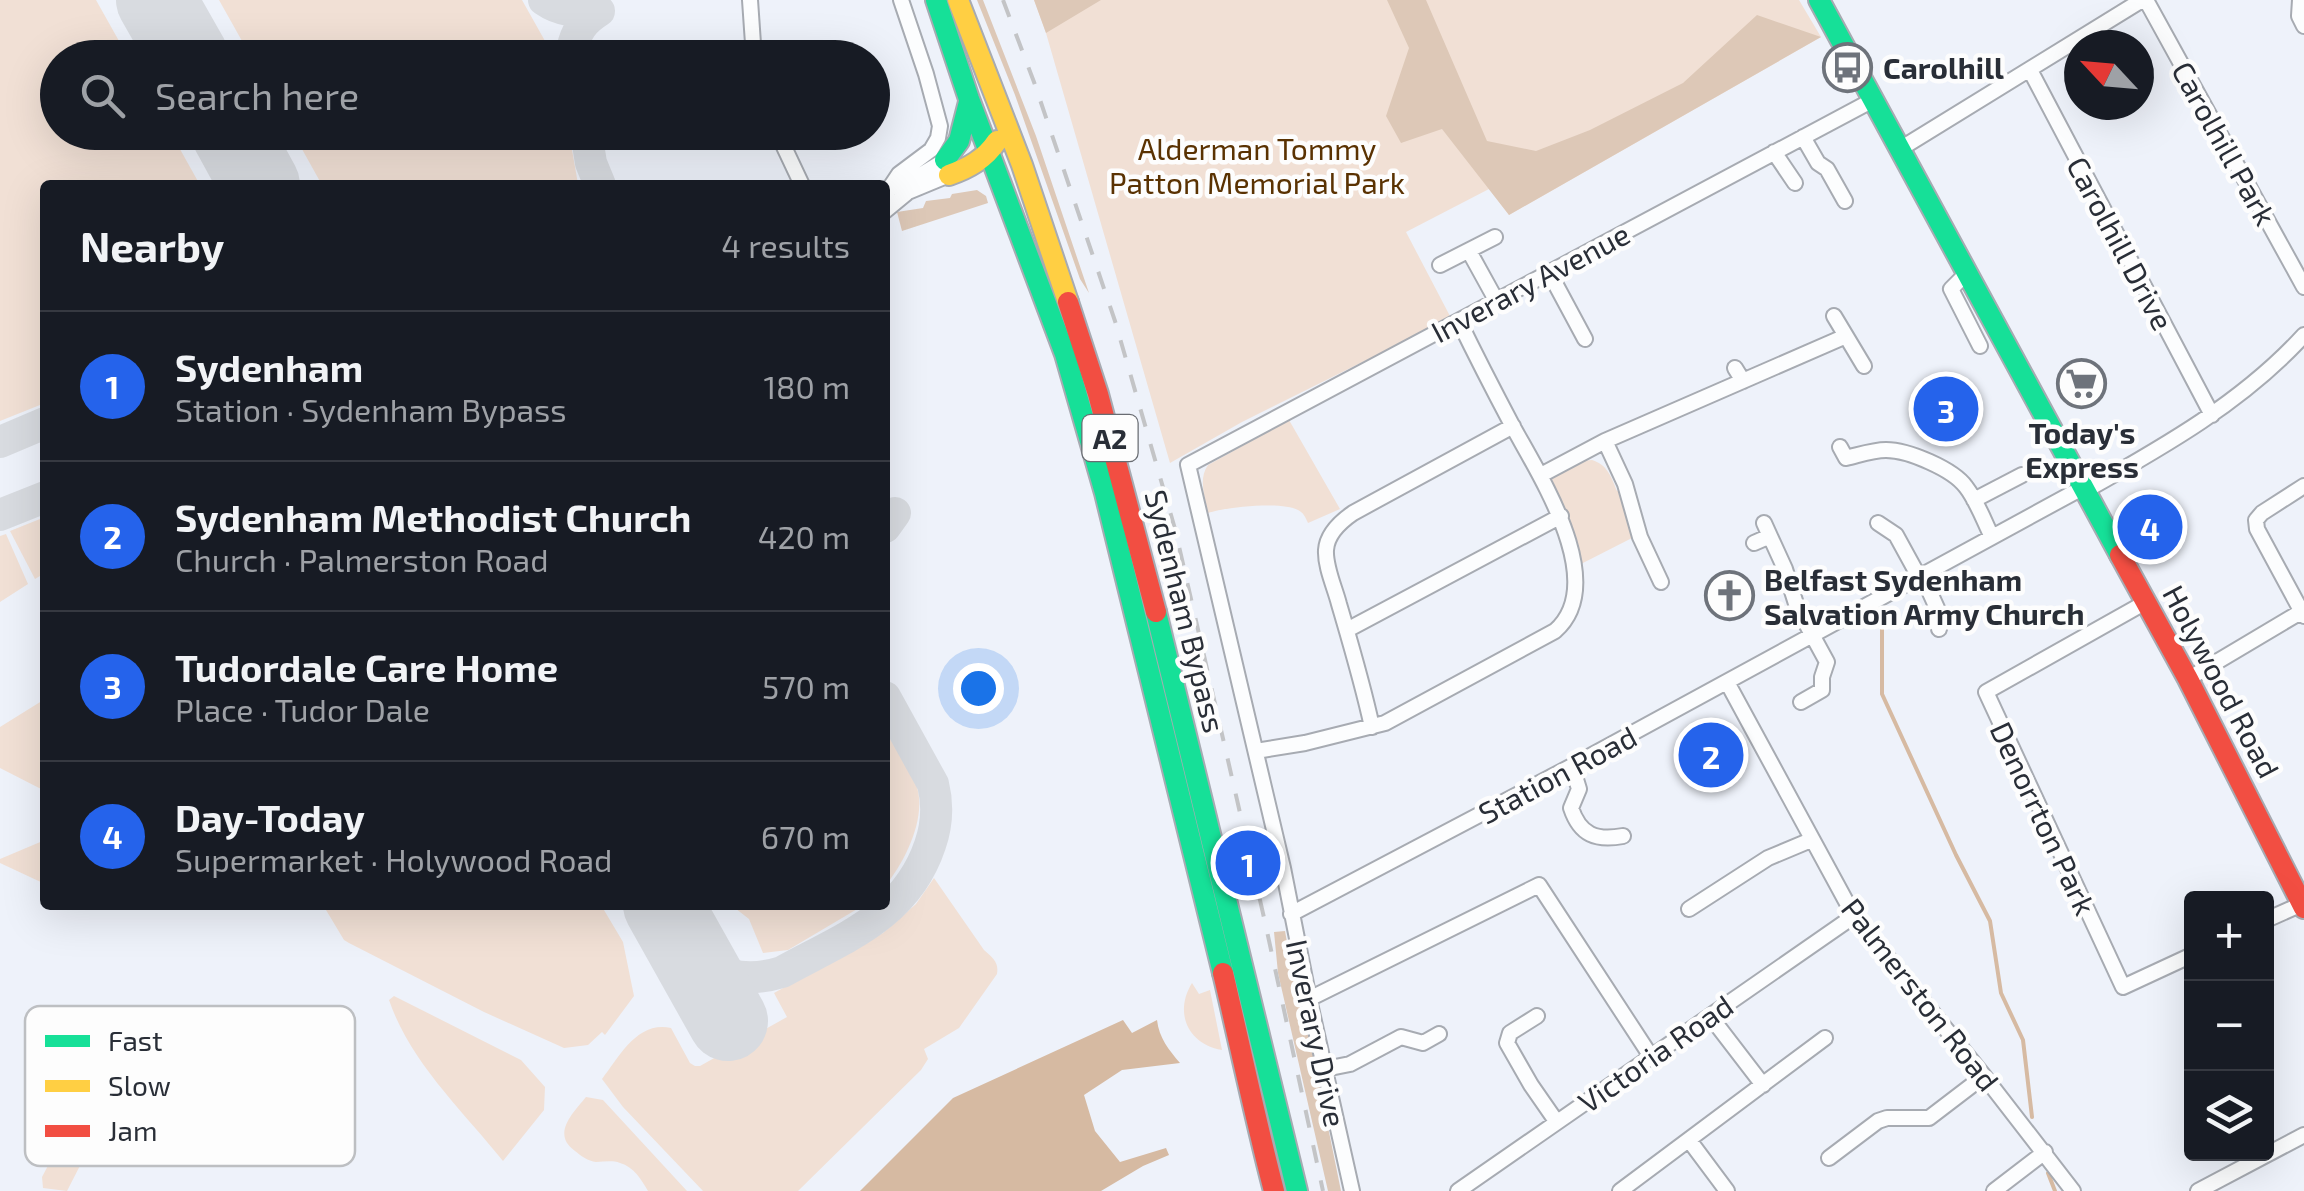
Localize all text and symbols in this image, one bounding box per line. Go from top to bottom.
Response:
north arrow [2064,30,2154,120]
search box [40,40,890,150]
bus stop icon: Carolhill [1822,41,1874,93]
place label: Carolhill [1883,49,2004,85]
street label: Carolhill Park [2165,55,2285,231]
icon: search [75,68,130,123]
text: Search here [155,72,359,118]
park label: Alderman Tommy Patton Memorial Park [1109,130,1405,200]
street label: Carolhill Drive [2060,150,2182,336]
street label: Inverary Avenue [1425,215,1635,349]
text: Nearby [80,220,224,270]
text: 4 results [721,226,850,264]
text: Sydenham [175,344,363,390]
supermarket icon: Today's Express [2056,357,2108,409]
text: 1 [106,367,119,405]
text: 180 m [763,367,850,405]
pin: 3 [1914,372,1978,446]
text: Station · Sydenham Bypass [175,390,567,428]
place label: Today's Express [2025,414,2139,484]
road number: A2 [1082,415,1138,461]
street label: Sydenham Bypass [1138,486,1234,736]
pin: 4 [2118,490,2182,564]
text: Sydenham Methodist Church [175,494,691,540]
text: 2 [103,517,122,555]
text: 420 m [758,517,850,555]
text: Church · Palmerston Road [175,540,548,578]
place label: Belfast Sydenham Salvation Army Church [1764,561,2085,632]
church icon: Belfast Sydenham Salvation Army Church [1703,570,1755,622]
street label: Holywood Road [2156,579,2288,783]
text: Tudordale Care Home [175,644,558,690]
your location [953,663,1004,714]
text: 3 [103,667,122,705]
text: 570 m [762,667,850,705]
text: Place · Tudor Dale [175,690,430,728]
street label: Denorrton Park [1984,716,2104,920]
street label: Station Road [1472,717,1642,831]
pin: 2 [1678,718,1744,792]
text: Day-Today [175,794,365,840]
text: 4 [102,817,123,855]
text: 670 m [761,817,850,855]
pin: 1 [1216,826,1280,900]
text: Supermarket · Holywood Road [175,840,612,878]
street label: Palmerston Road [1835,891,2007,1097]
map controls [2184,891,2274,1161]
button: + [2184,891,2274,981]
street label: Inverary Drive [1280,936,1354,1130]
button: − [2184,981,2274,1071]
street label: Victoria Road [1571,986,1739,1120]
legend [25,1006,355,1166]
text: Fast [108,1023,163,1057]
text: Slow [108,1068,171,1102]
button: layers [2184,1071,2274,1161]
text: Jam [108,1113,157,1147]

